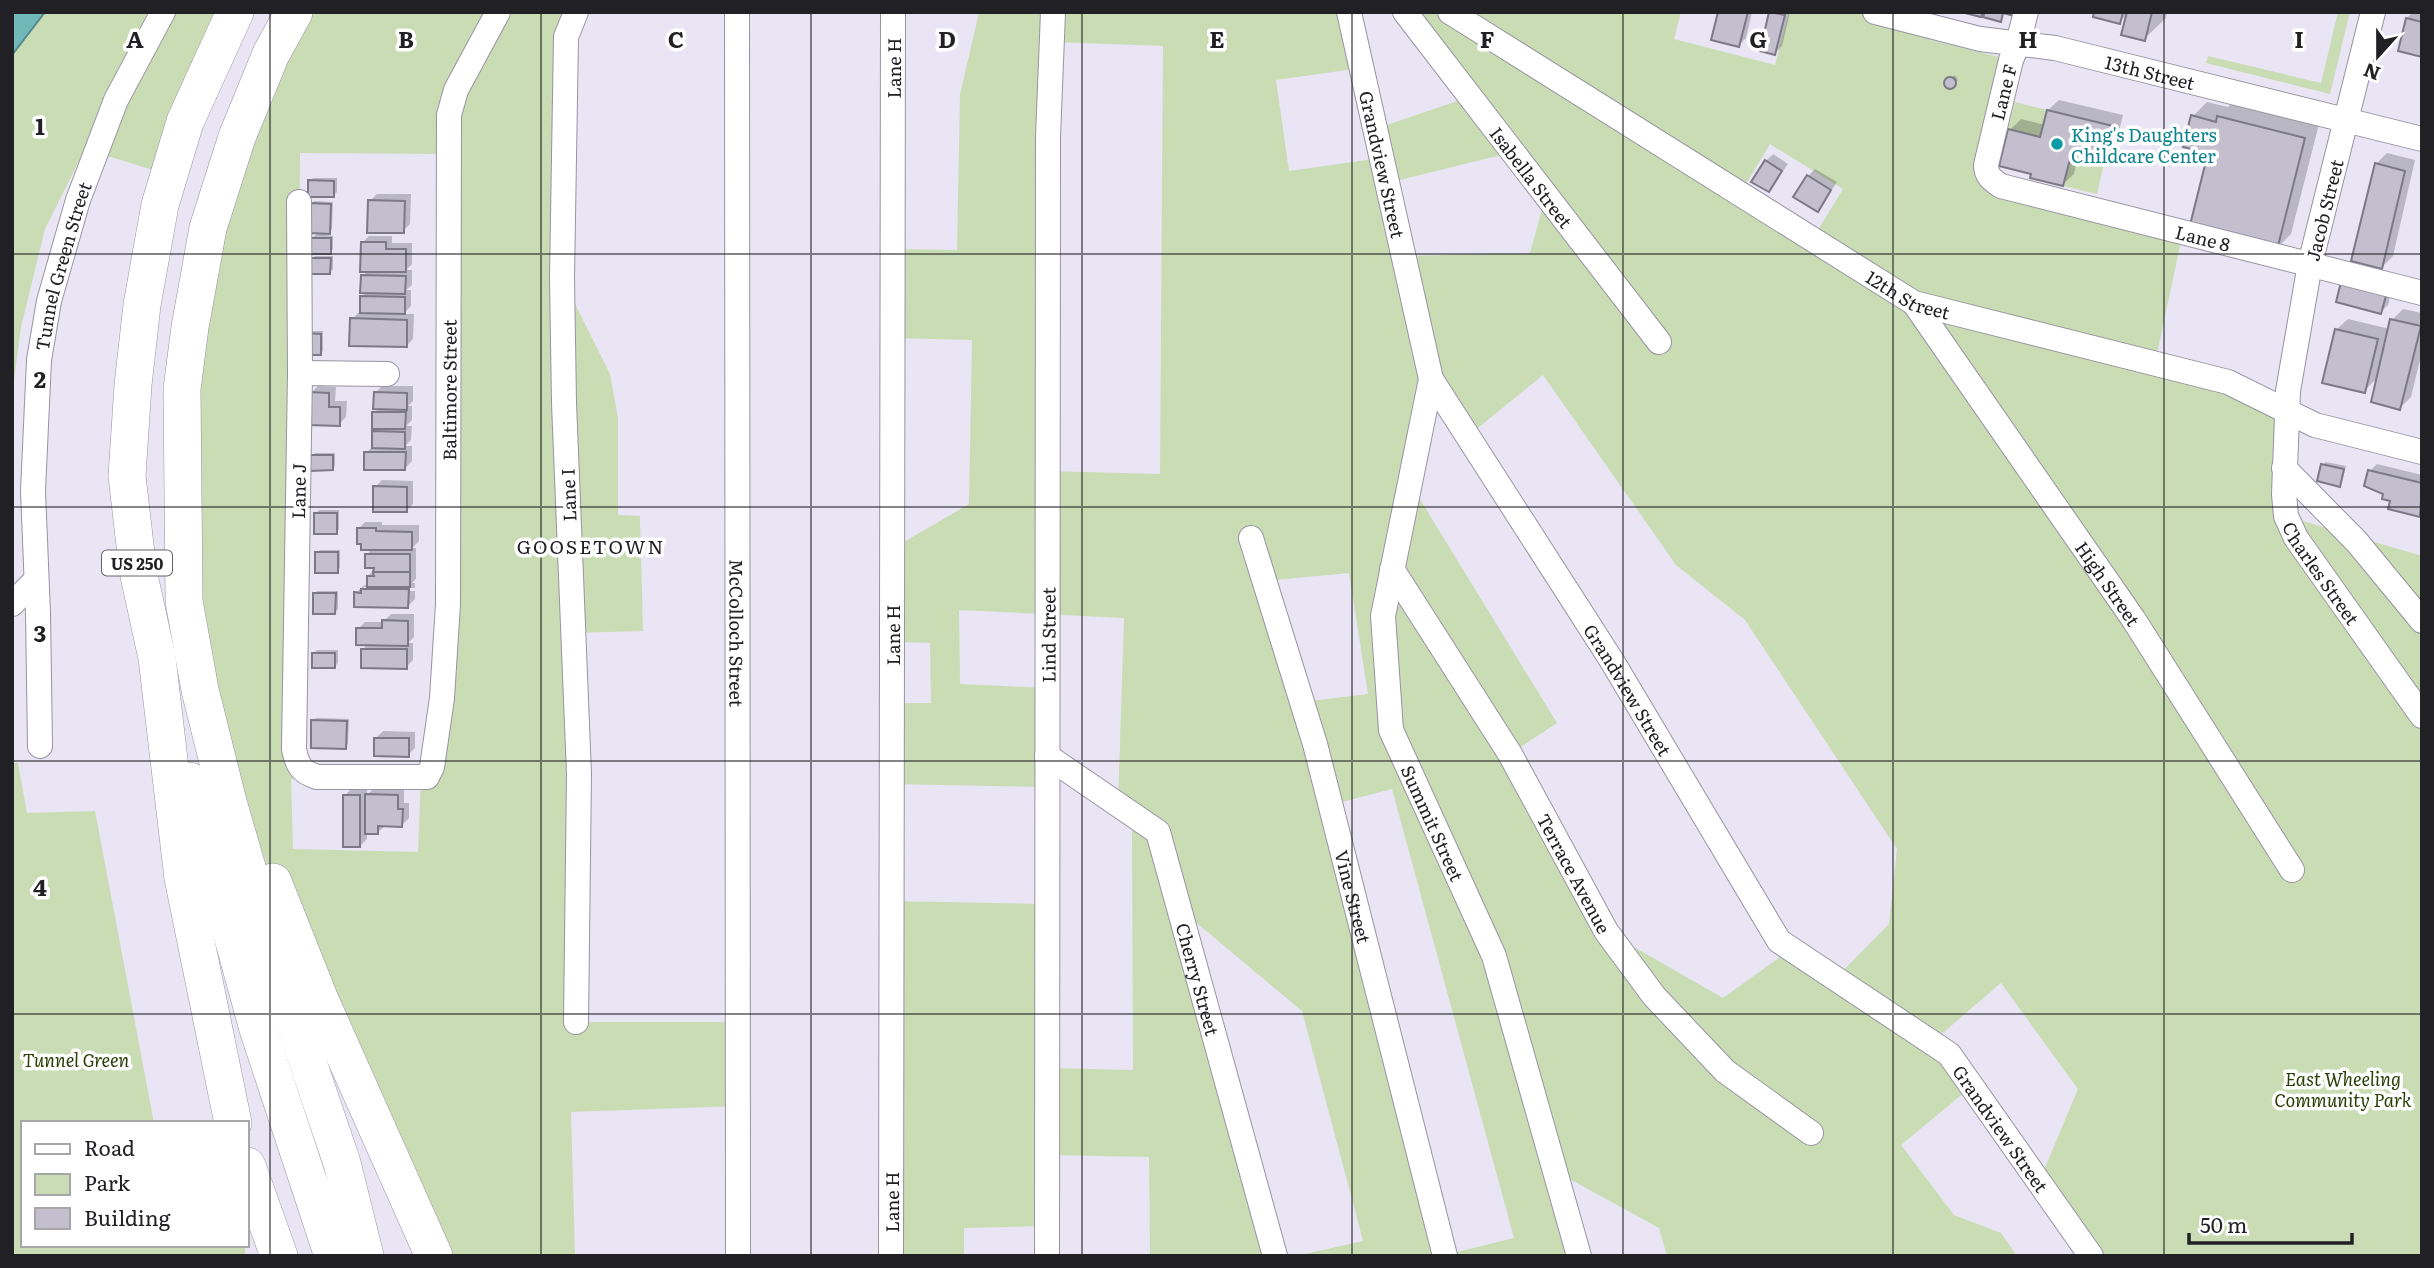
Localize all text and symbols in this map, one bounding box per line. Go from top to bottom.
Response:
text: A [126,21,144,55]
text: B [398,21,414,55]
text: C [668,21,684,55]
text: D [938,21,956,55]
text: E [1209,21,1225,55]
text: F [1480,21,1495,55]
text: G [1749,21,1767,55]
text: H [2018,21,2038,55]
text: I [2294,21,2304,55]
north arrow [2343,21,2413,91]
street label: Lane H [879,38,906,98]
street label: 13th Street [2103,47,2198,96]
text: N [2359,57,2384,89]
street label: Lane F [1983,61,2023,123]
street label: Grandview Street [1353,88,1413,241]
text: 1 [35,108,45,142]
street label: Isabella Street [1484,120,1580,234]
place label: King's Daughters Childcare Center [2071,121,2217,169]
marker: King's Daughters Childcare Center [2049,136,2065,152]
street label: Jacob Street [2298,156,2350,264]
street label: Tunnel Green Street [27,177,98,353]
street label: Lane 8 [2173,217,2233,257]
street label: 12th Street [1861,263,1954,325]
street label: Baltimore Street [435,319,462,461]
text: 2 [34,361,46,395]
street label: Lane J [284,463,312,519]
street label: Lane I [554,468,582,522]
street label: Charles Street [2277,517,2367,631]
district label: GOOSETOWN [517,532,665,560]
street label: High Street [2069,535,2148,631]
road number: US 250 [102,550,172,576]
street label: McColloch Street [724,559,751,708]
street label: Lind Street [1034,587,1061,683]
street label: Lane H [878,605,906,665]
text: 3 [34,615,46,649]
street label: Grandview Street [1578,618,1679,761]
street label: Summit Street [1395,760,1472,886]
street label: Terrace Avenue [1531,808,1618,938]
street label: Vine Street [1329,847,1379,947]
text: 4 [33,869,47,903]
street label: Cherry Street [1170,920,1227,1039]
park label: Tunnel Green [23,1046,130,1073]
street label: Grandview Street [1947,1059,2056,1198]
park label: East Wheeling Community Park [2274,1065,2412,1113]
legend [21,1121,248,1247]
text: Road [84,1131,135,1162]
text: Park [84,1166,130,1197]
street label: Lane H [878,1172,905,1232]
text: Building [84,1201,171,1232]
scale bar [2189,1202,2352,1246]
text: 50 m [2200,1208,2247,1239]

